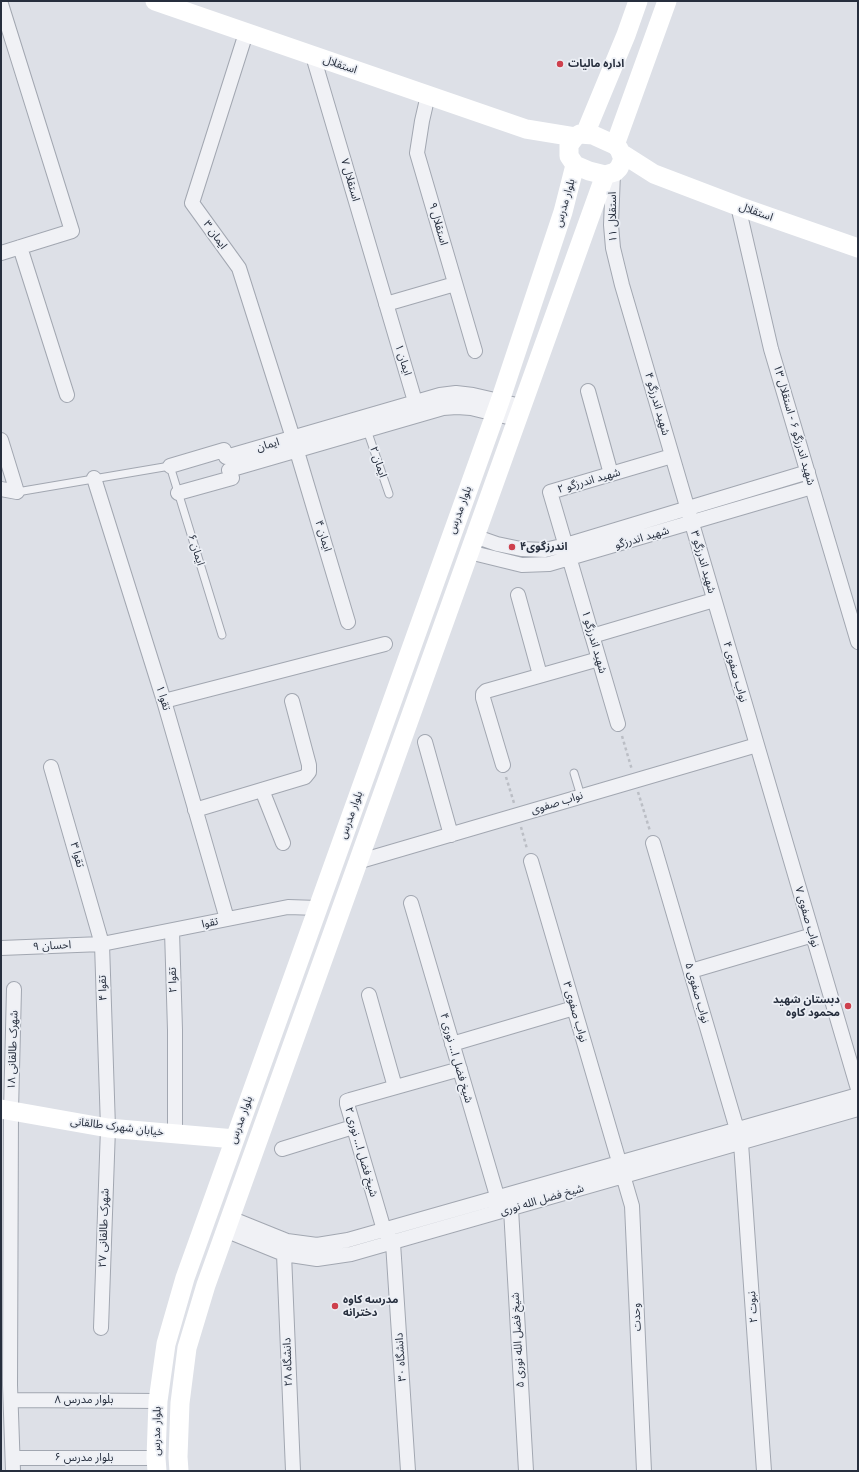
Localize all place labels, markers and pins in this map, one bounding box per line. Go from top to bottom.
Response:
place label: اداره مالیات [568,57,624,71]
marker: اداره مالیات [555,59,565,69]
place label: اندرزگوی۴ [520,540,567,554]
marker: اندرزگوی۴ [507,542,517,552]
place label: دبستان شهید محمود کاوه [773,993,840,1019]
marker: دبستان شهید محمود کاوه [843,1001,853,1011]
place label: مدرسه کاوه دخترانه [343,1293,398,1319]
marker: مدرسه کاوه دخترانه [330,1301,340,1311]

